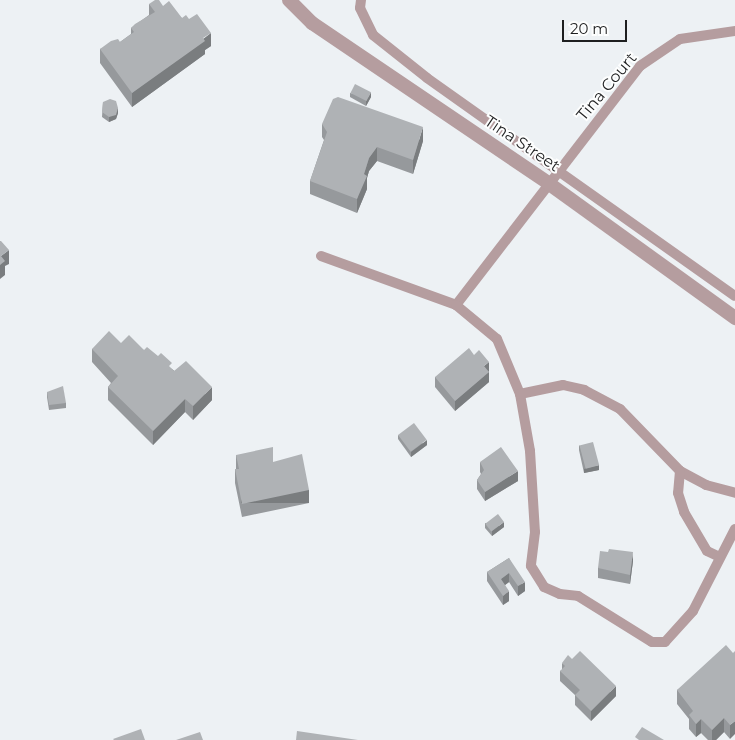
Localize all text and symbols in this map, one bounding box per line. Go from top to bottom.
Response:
scale bar [565,10,630,42]
text: 20 m [570,19,608,38]
street label: Tina Court [573,49,641,125]
street label: Tina Street [481,112,563,176]

